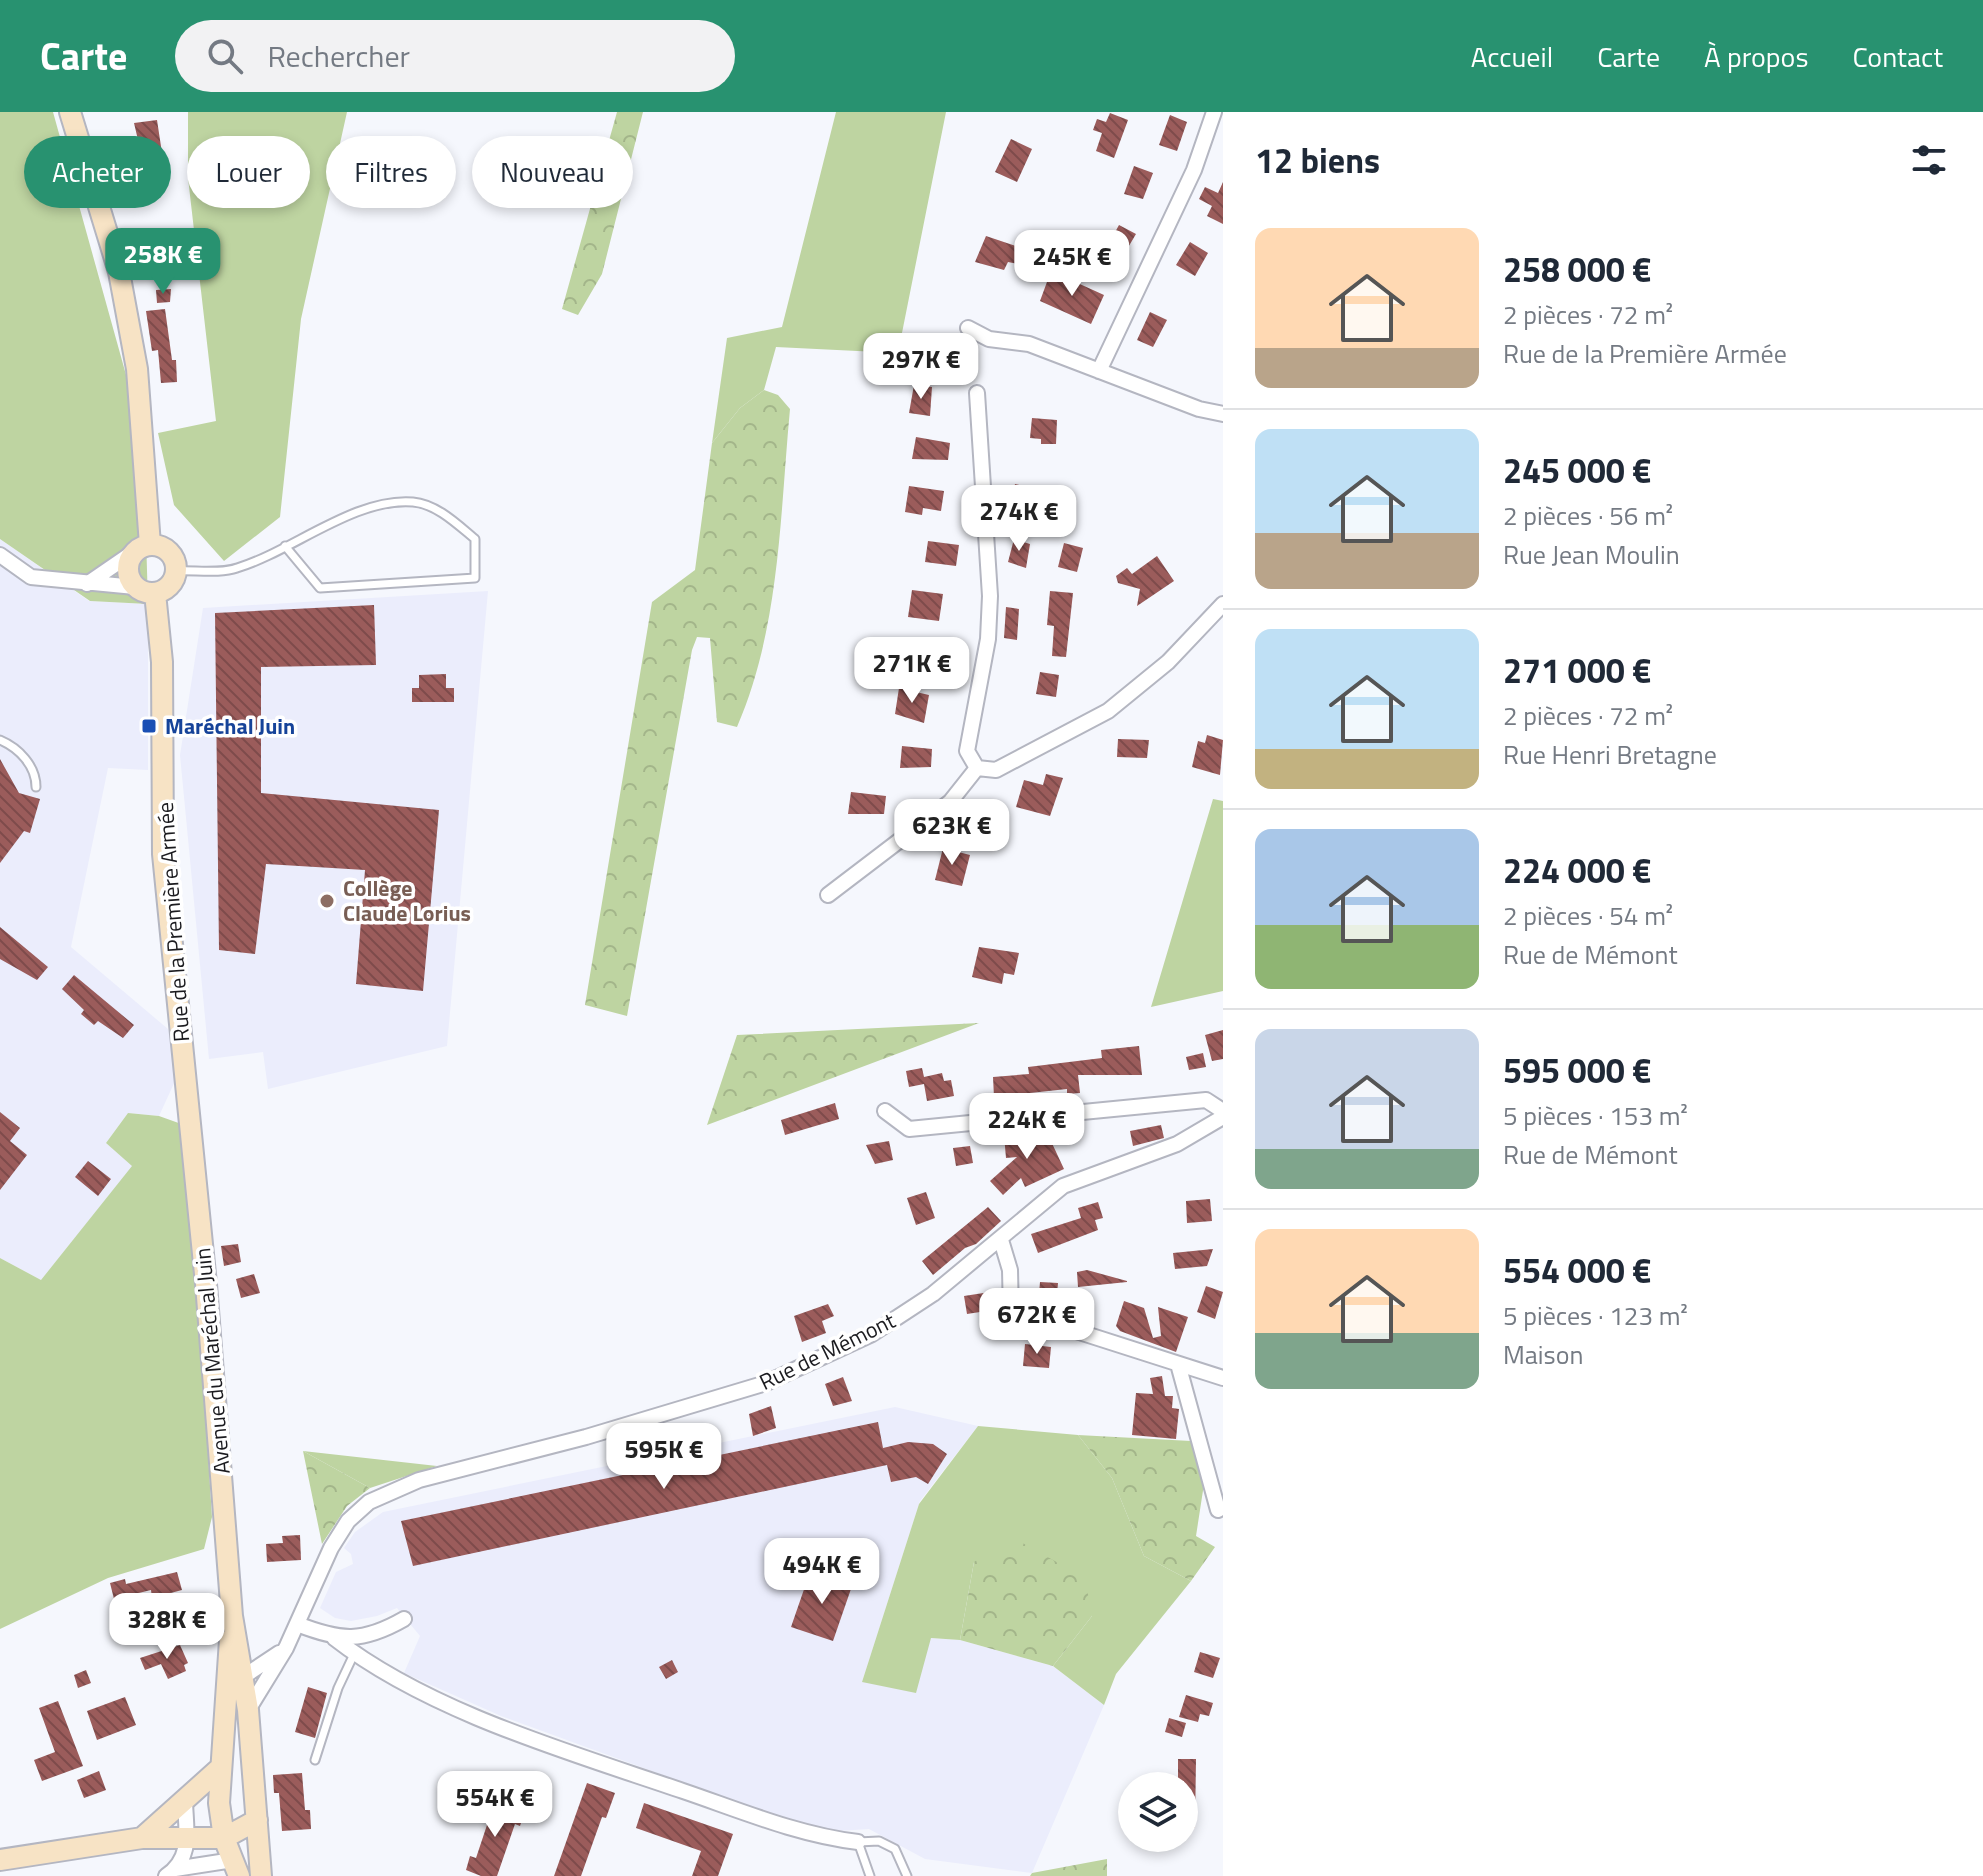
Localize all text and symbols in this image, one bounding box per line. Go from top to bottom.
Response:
search box [175,20,735,92]
text: Carte [40,27,127,85]
text: Rechercher [267,33,410,79]
icon: search [203,34,247,78]
text: Accueil [1471,35,1553,78]
text: Carte [1597,35,1660,78]
text: À propos [1704,35,1808,78]
text: Contact [1852,35,1943,78]
text: 12 biens [1255,134,1380,186]
chip: Acheter [24,136,171,208]
chip: Louer [187,136,310,208]
chip: Filtres [326,136,456,208]
chip: Nouveau [472,136,633,208]
icon: filters [1907,138,1951,182]
pin: 258K € [98,228,228,296]
pin: 245K € [1007,230,1137,298]
text: 258K € [123,234,203,273]
text: 245K € [1032,236,1112,275]
text: 258 000 € [1503,243,1651,295]
icon: home [1319,260,1415,356]
text: 2 pièces · 72 m² [1503,295,1673,334]
pin: 297K € [856,333,986,401]
text: Rue de la Première Armée [1503,334,1787,373]
text: 297K € [881,339,961,378]
text: 245 000 € [1503,444,1651,496]
icon: home [1319,461,1415,557]
pin: 274K € [954,485,1084,553]
text: 274K € [979,491,1059,530]
text: 2 pièces · 56 m² [1503,496,1673,535]
text: Rue Jean Moulin [1503,535,1680,574]
pin: 271K € [847,637,977,705]
text: 271K € [872,643,952,682]
text: 271 000 € [1503,644,1651,696]
icon: home [1319,661,1415,757]
text: 2 pièces · 72 m² [1503,696,1673,735]
place label: Maréchal Juin [165,709,295,743]
marker: Maréchal Juin [140,717,158,735]
text: Rue Henri Bretagne [1503,735,1717,774]
pin: 623K € [887,799,1017,867]
street label: Rue de la Première Armée [148,801,198,1043]
text: 623K € [912,805,992,844]
text: 224 000 € [1503,844,1651,896]
icon: home [1319,861,1415,957]
place label: Collège Claude Lorius [343,871,471,930]
marker: Collège Claude Lorius [318,892,336,910]
text: 2 pièces · 54 m² [1503,896,1673,935]
text: Rue de Mémont [1503,935,1678,974]
text: 595 000 € [1503,1044,1651,1096]
icon: home [1319,1061,1415,1157]
pin: 224K € [962,1093,1092,1161]
text: 5 pièces · 153 m² [1503,1096,1688,1135]
text: 224K € [987,1099,1067,1138]
text: Rue de Mémont [1503,1135,1678,1174]
text: 554 000 € [1503,1244,1651,1296]
street label: Avenue du Maréchal Juin [185,1247,239,1475]
icon: home [1319,1261,1415,1357]
pin: 672K € [972,1288,1102,1356]
text: 672K € [997,1294,1077,1333]
text: 5 pièces · 123 m² [1503,1296,1688,1335]
street label: Rue de Mémont [753,1303,901,1399]
text: Maison [1503,1335,1583,1374]
pin: 595K € [599,1423,729,1491]
text: 595K € [624,1429,704,1468]
pin: 494K € [757,1538,887,1606]
text: 494K € [782,1544,862,1583]
pin: 328K € [102,1593,232,1661]
text: 328K € [127,1599,207,1638]
pin: 554K € [430,1771,560,1839]
map controls [1118,1772,1198,1852]
button: layers [1118,1772,1198,1852]
text: 554K € [455,1777,535,1816]

